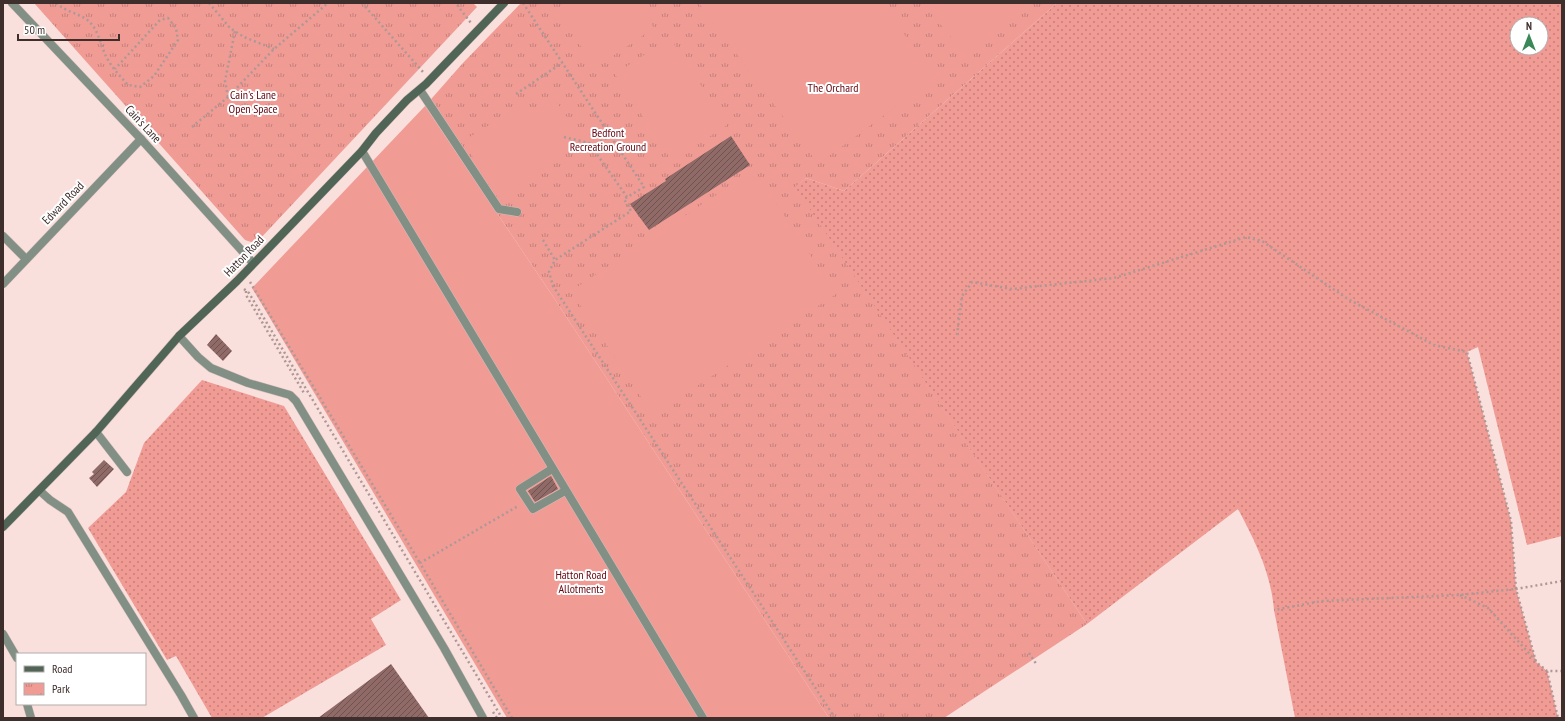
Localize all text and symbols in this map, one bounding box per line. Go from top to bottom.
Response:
scale bar [18,16,119,42]
north arrow [1509,16,1549,56]
text: N [1526,19,1532,33]
text: 50 m [24,22,45,37]
park label: The Orchard [808,80,858,95]
park label: Cain's Lane Open Space [229,87,277,116]
street label: Cain's Lane [122,102,165,146]
park label: Bedfont Recreation Ground [570,125,646,154]
street label: Edward Road [39,178,87,227]
street label: Hatton Road [220,232,267,279]
park label: Hatton Road Allotments [555,567,607,596]
legend [16,653,146,705]
text: Road [52,661,72,676]
text: Park [52,681,70,696]

